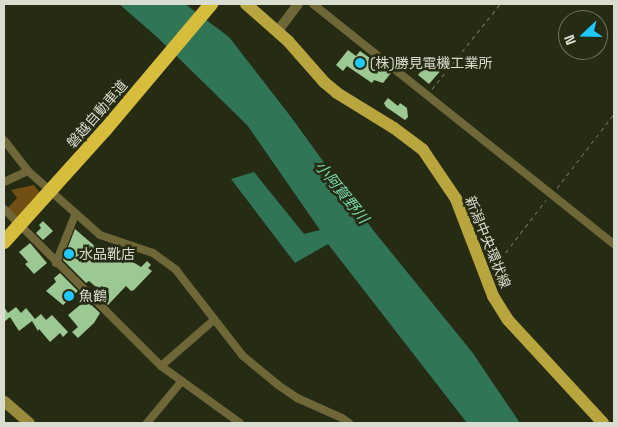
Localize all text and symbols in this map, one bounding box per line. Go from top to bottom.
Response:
north arrow [558,10,608,60]
text: N [560,32,580,48]
place label: (株)勝見電機工業所 [370,55,493,71]
marker: (株)勝見電機工業所 [354,57,366,69]
street label: 磐越自動車道 [63,77,131,151]
water label: 小阿賀野川 [311,157,373,227]
street label: 新潟中央環状線 [462,193,514,291]
place label: 水品靴店 [79,246,135,262]
marker: 水品靴店 [63,248,75,260]
place label: 魚鶴 [79,288,107,304]
marker: 魚鶴 [63,290,75,302]

